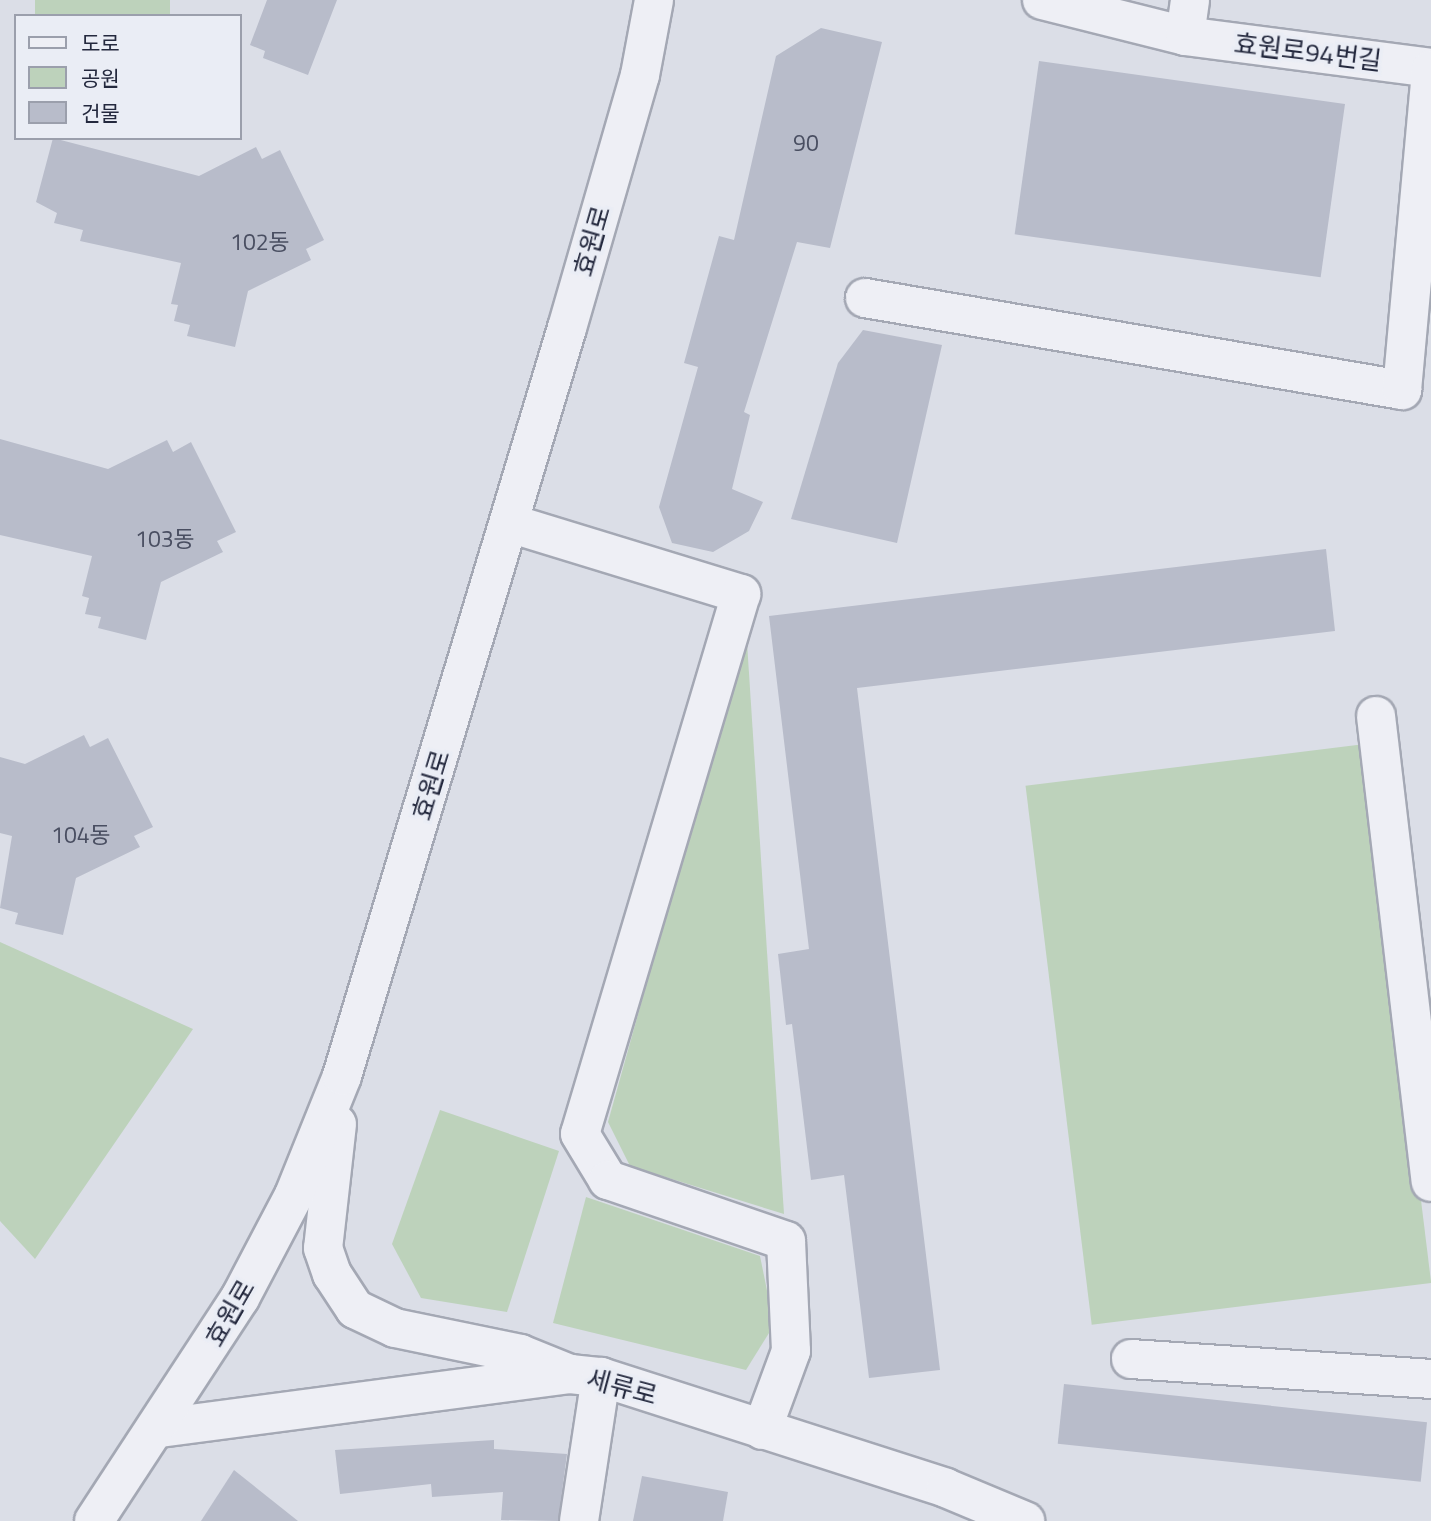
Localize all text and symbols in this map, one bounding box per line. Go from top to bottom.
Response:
legend [14,14,242,140]
text: 도로 [81,27,120,59]
street label: 효원로94번길 [1232,27,1384,77]
text: 공원 [81,62,120,94]
text: 건물 [81,97,120,129]
house number: 90 [793,129,819,157]
street label: 효원로 [567,202,617,280]
house number: 102동 [230,228,290,256]
house number: 103동 [135,525,195,553]
street label: 효원로 [406,746,456,824]
house number: 104동 [51,821,111,849]
street label: 효원로 [199,1274,261,1352]
street label: 세류로 [583,1363,661,1411]

